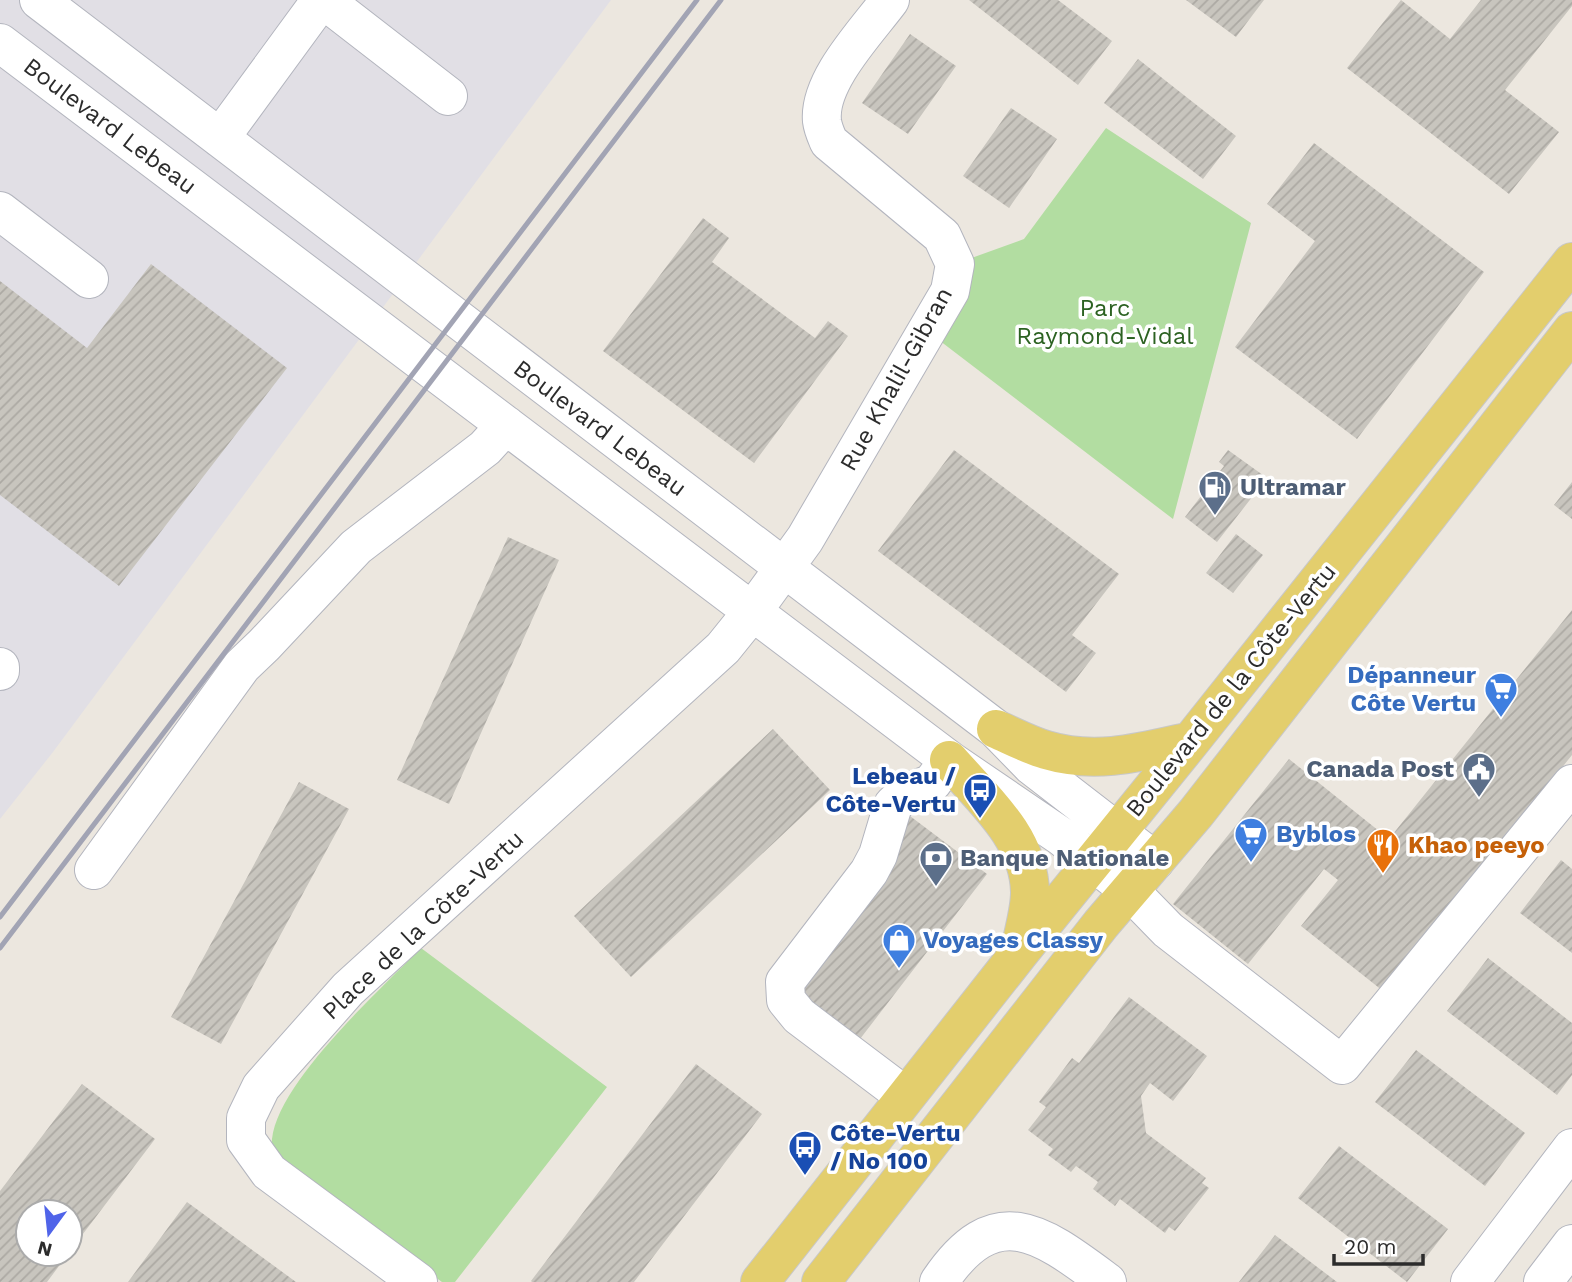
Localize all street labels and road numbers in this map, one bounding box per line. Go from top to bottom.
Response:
street label: Boulevard Lebeau [18,52,202,200]
street label: Rue Khalil-Gibran [834,282,958,476]
street label: Boulevard Lebeau [508,354,692,502]
street label: Boulevard de la Côte-Vertu [1120,558,1342,822]
street label: Place de la Côte-Vertu [317,825,529,1025]

